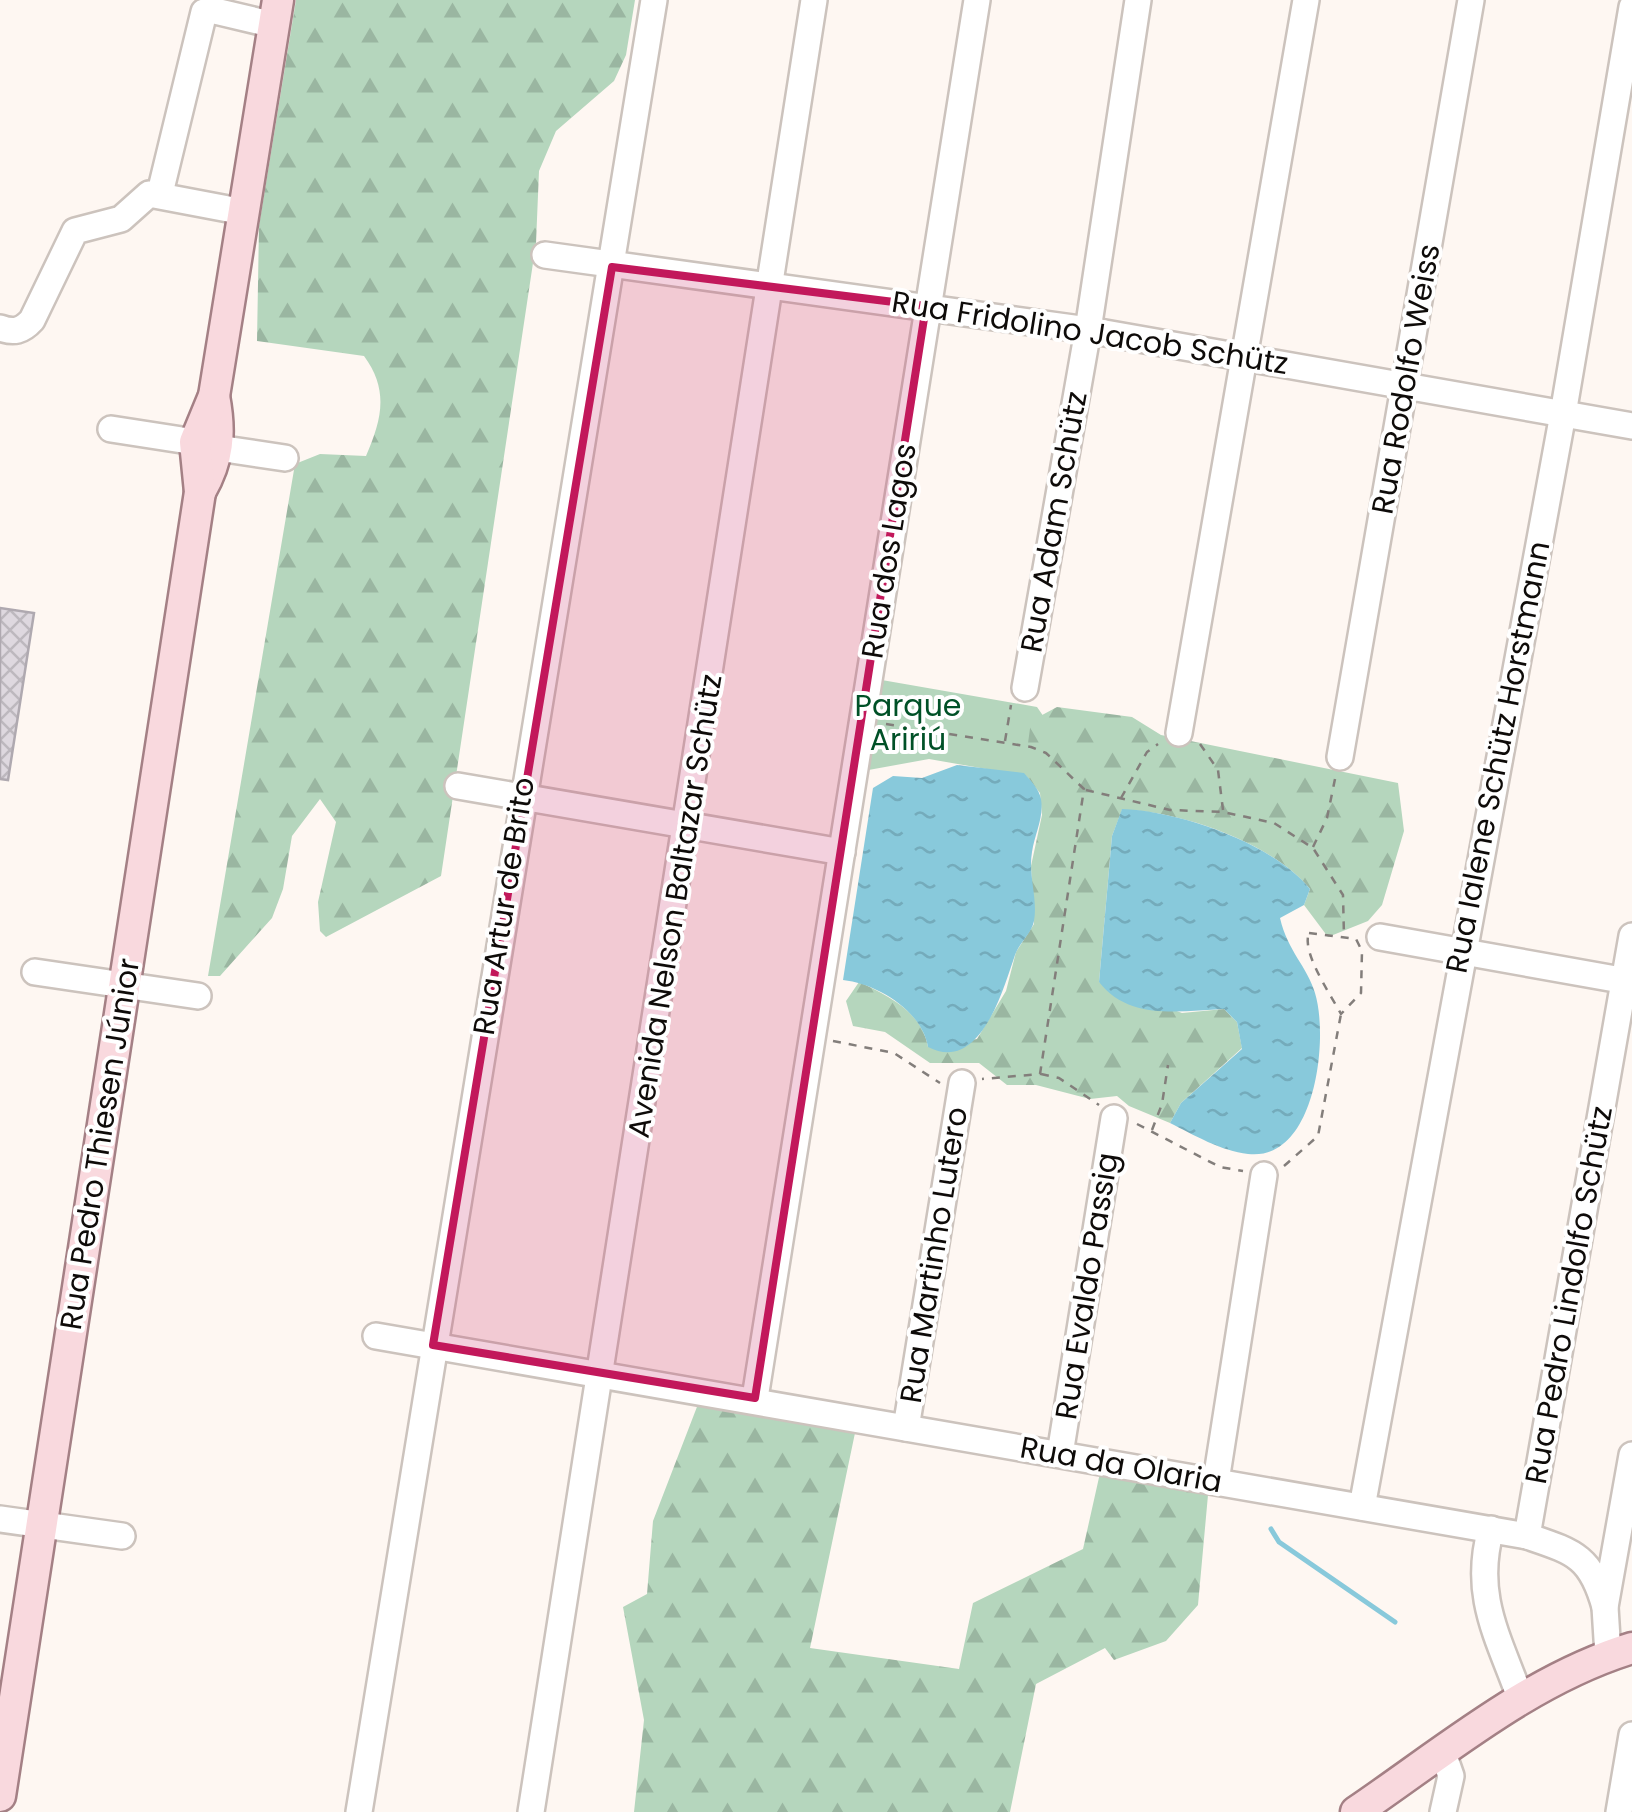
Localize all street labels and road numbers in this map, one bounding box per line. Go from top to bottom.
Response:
street label: Rua Rodolfo Weiss [1361,240,1450,517]
street label: Rua Fridolino Jacob Schütz [889,280,1291,385]
street label: Rua Adam Schütz [1009,388,1098,656]
street label: Rua dos Lagos [850,440,927,662]
street label: Rua Ialene Schütz Horstmann [1434,537,1561,977]
street label: Avenida Nelson Baltazar Schütz [617,671,732,1141]
street label: Rua Artur de Brito [462,774,545,1038]
street label: Rua Pedro Thiesen Júnior [49,955,150,1333]
street label: Rua Pedro Lindolfo Schütz [1514,1103,1623,1487]
street label: Rua Martinho Lutero [889,1104,978,1406]
street label: Rua Evaldo Passig [1044,1149,1129,1422]
street label: Rua da Olaria [1017,1426,1225,1503]

